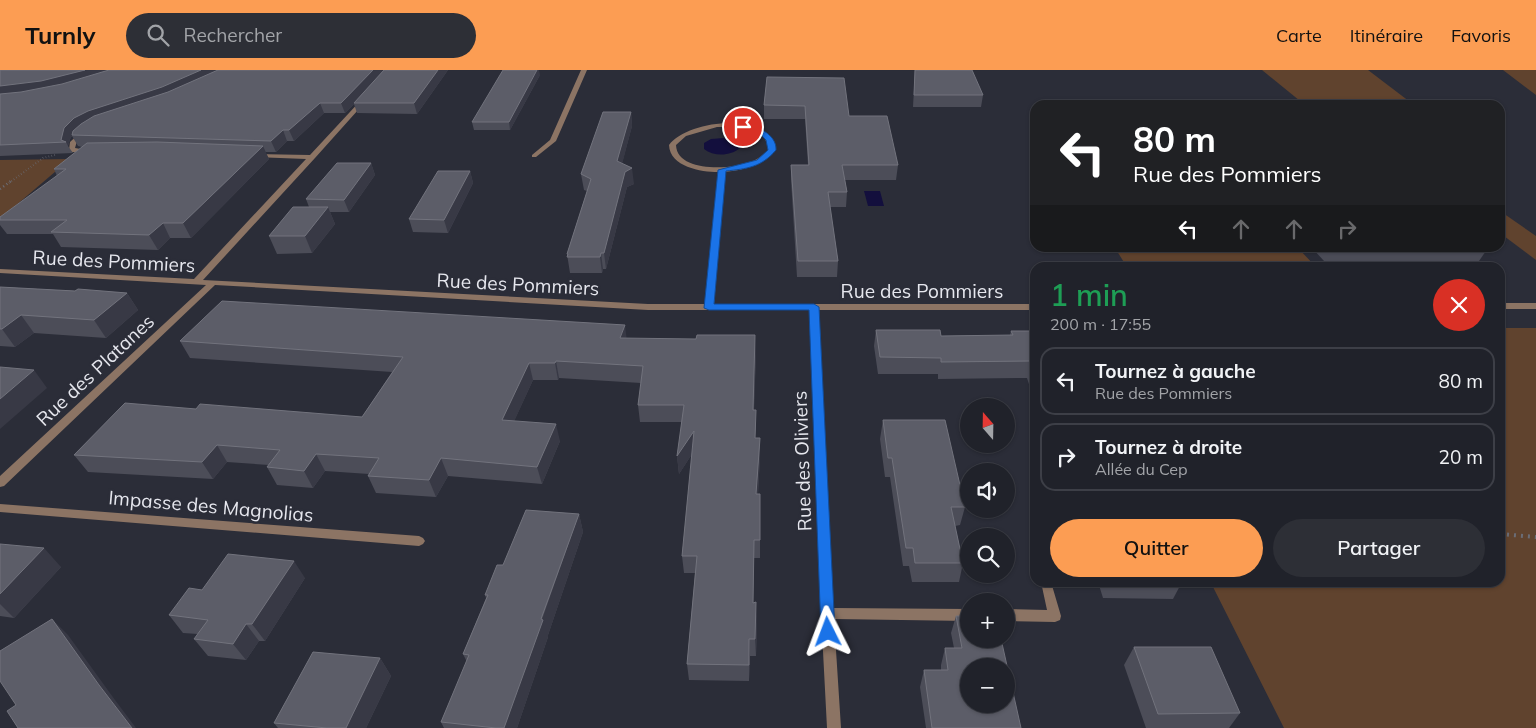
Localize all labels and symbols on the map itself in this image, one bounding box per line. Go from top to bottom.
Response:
pin [722,106,764,148]
street label: Rue des Pommiers [32,245,196,277]
street label: Rue des Pommiers [436,268,600,300]
street label: Rue des Pommiers [841,279,1003,303]
street label: Rue des Platanes [31,309,159,431]
street label: Rue des Oliviers [788,390,816,532]
north arrow [960,398,1015,452]
street label: Impasse des Magnolias [108,485,314,527]
position arrow [801,605,853,657]

